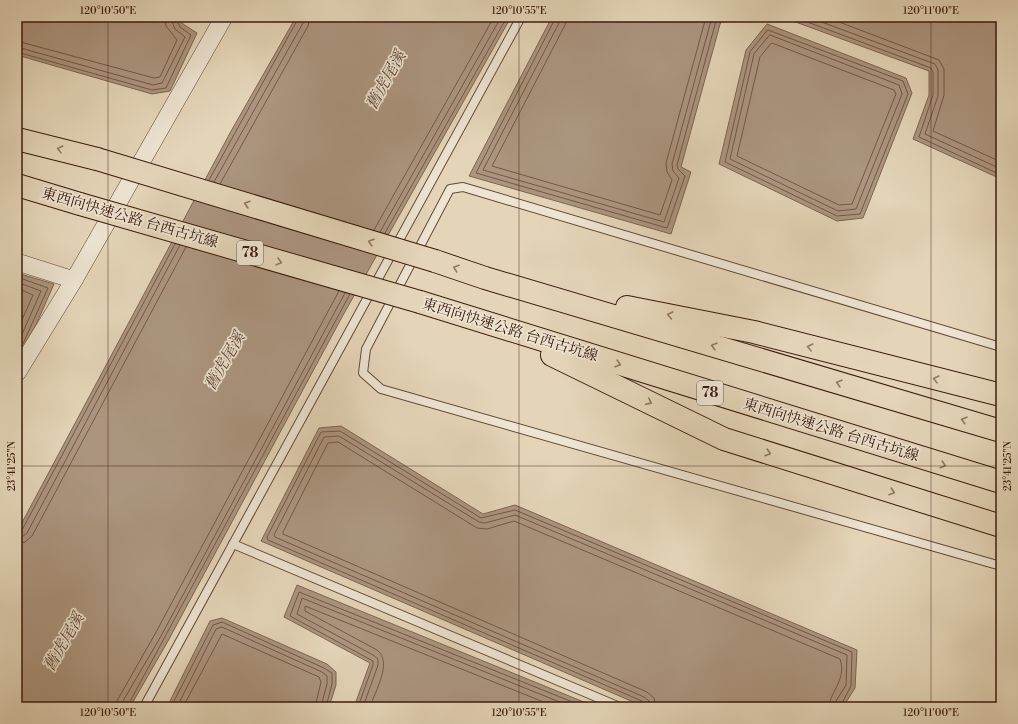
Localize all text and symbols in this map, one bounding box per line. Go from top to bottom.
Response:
text: 120°10'50"E [80,5,136,17]
text: 120°10'55"E [491,5,547,17]
text: 120°11'00"E [903,5,959,17]
water label: 舊虎尾溪 [362,45,411,113]
one-way arrow [56,146,63,154]
street label: 東西向快速公路 台西古坑線 [39,184,221,252]
one-way arrow [243,200,250,209]
one-way arrow [368,238,375,247]
road number: 78 [237,241,263,265]
one-way arrow [276,257,282,265]
one-way arrow [453,264,460,273]
street label: 東西向快速公路 台西古坑線 [420,294,600,366]
one-way arrow [666,312,673,320]
water label: 舊虎尾溪 [200,327,251,394]
one-way arrow [711,342,718,351]
one-way arrow [807,343,813,351]
one-way arrow [614,359,621,368]
one-way arrow [933,375,939,383]
one-way arrow [836,379,843,388]
road number: 78 [697,381,723,405]
street label: 東西向快速公路 台西古坑線 [741,394,921,466]
one-way arrow [645,397,652,405]
one-way arrow [961,416,968,425]
text: 23°41'25"N [6,440,18,491]
text: 23°41'25"N [1002,440,1014,491]
one-way arrow [765,448,772,457]
one-way arrow [939,460,946,469]
one-way arrow [888,488,895,496]
water label: 舊虎尾溪 [39,608,90,675]
text: 120°10'50"E [80,707,136,719]
text: 120°10'55"E [491,707,547,719]
text: 120°11'00"E [903,707,959,719]

